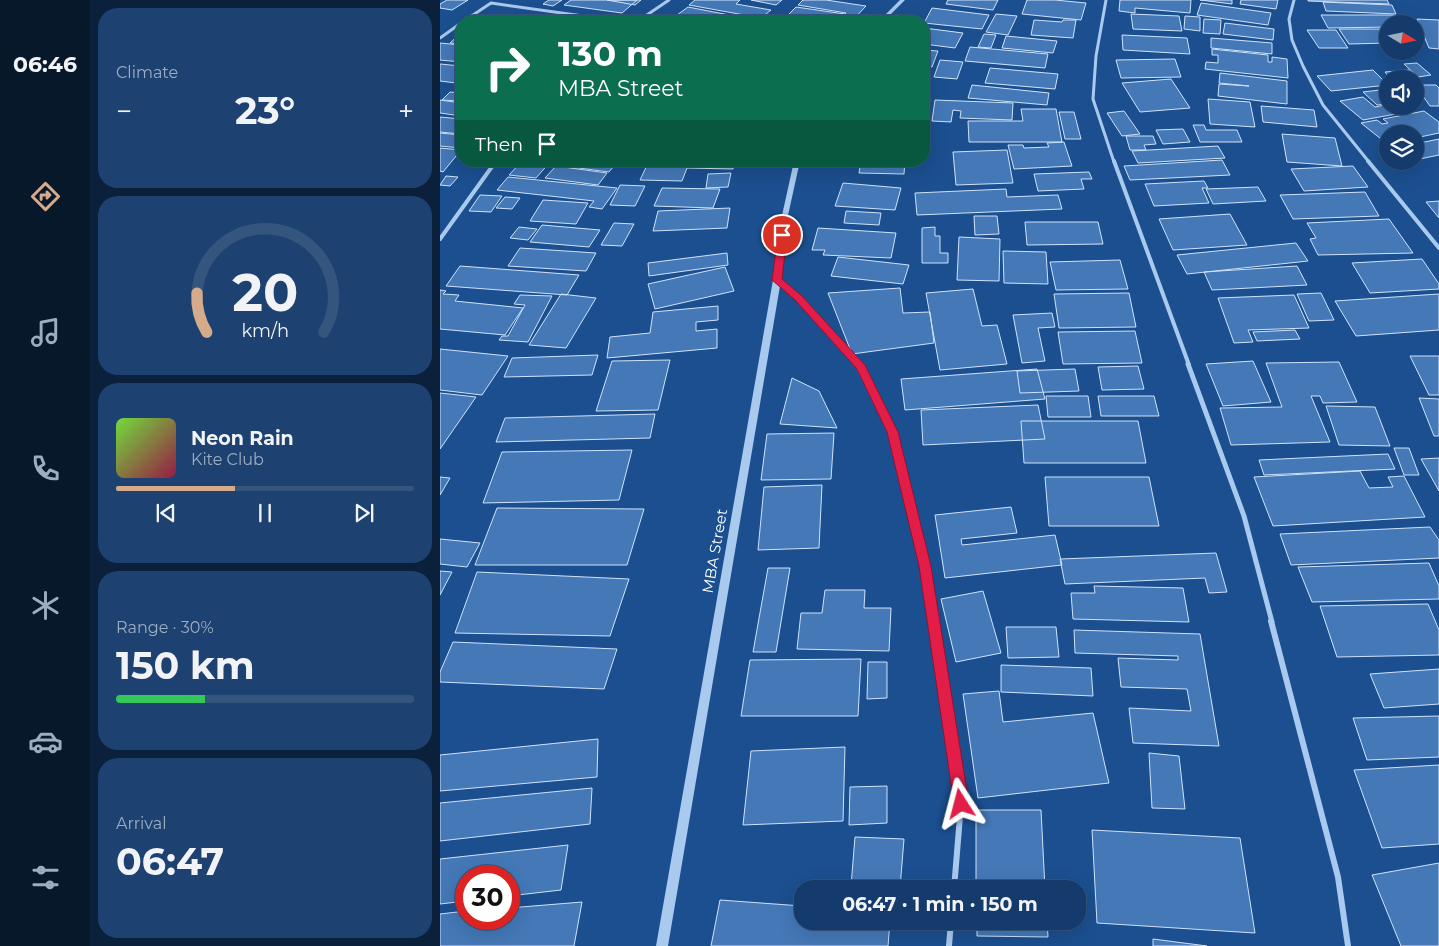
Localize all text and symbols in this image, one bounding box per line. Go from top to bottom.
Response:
north arrow [1379,15,1424,60]
map controls [1379,15,1424,170]
text: 130 m [558,32,663,75]
icon: right [475,35,540,100]
text: 06:46 [13,51,77,78]
text: Climate [116,63,178,82]
button: sound [1379,70,1424,115]
text: MBA Street [558,75,684,102]
text: 23° [235,87,295,134]
text: − [116,94,132,128]
text: + [398,94,414,128]
button: layers [1379,125,1424,170]
icon: arrive [533,130,561,158]
text: Then [475,133,523,156]
icon: directions [28,179,63,214]
pin [761,214,803,256]
icon: arrive [768,221,796,249]
text: 20 [232,261,298,324]
icon: music [28,315,63,350]
text: km/h [241,320,289,341]
text: Neon Rain [191,427,294,450]
text: Kite Club [191,450,264,469]
icon: phone [28,451,63,486]
icon: previous [152,499,180,527]
icon: pause [251,499,279,527]
icon: next [350,499,378,527]
street label: MBA Street [698,507,731,595]
icon: climate [28,588,63,623]
text: Range · 30% [116,618,214,637]
text: 150 km [116,642,255,689]
icon: car [28,724,63,759]
position arrow [934,777,986,829]
text: Arrival [116,814,166,833]
text: 06:47 [116,838,224,885]
icon: filters [28,860,63,895]
speed limit sign: 30 [455,865,520,930]
text: 06:47 · 1 min · 150 m [842,893,1038,916]

